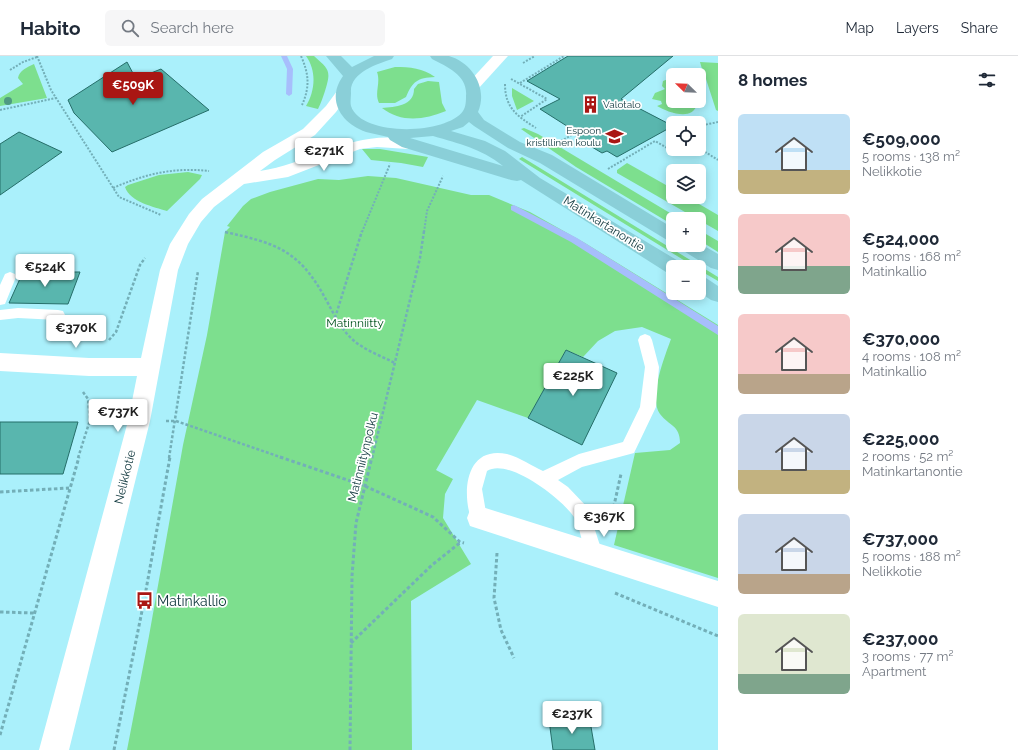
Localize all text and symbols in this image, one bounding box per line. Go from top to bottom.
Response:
search box [105,10,385,46]
text: Habito [20,17,81,39]
icon: search [119,17,141,39]
text: Search here [151,19,234,37]
text: Map [846,20,874,36]
text: Layers [896,20,939,36]
text: Share [961,20,998,36]
north arrow [666,68,706,108]
map controls [666,68,706,300]
icon: filters [976,69,998,91]
text: 8 homes [738,70,807,90]
pin: €509K [105,72,161,106]
text: €509K [112,77,154,92]
building icon: Valotalo [580,94,600,114]
place label: Valotalo [603,99,641,110]
button: locate [666,116,706,156]
place label: Espoon kristillinen koulu [526,125,601,148]
school or university icon: Espoon kristillinen koulu [604,126,624,146]
text: €509,000 [862,129,941,149]
icon: home [770,130,818,178]
pin: €271K [296,138,352,172]
text: €271K [304,143,344,158]
text: 5 rooms · 138 m² [862,149,960,164]
button: layers [666,164,706,204]
text: Nelikkotie [862,164,922,179]
street label: Matinkartanontie [561,193,647,255]
button: + [666,212,706,252]
text: €524,000 [862,229,940,249]
icon: home [770,230,818,278]
text: 5 rooms · 168 m² [862,249,961,264]
pin: €524K [17,254,73,288]
text: €524K [24,259,66,274]
button: − [666,260,706,300]
text: Matinkallio [862,264,927,279]
pin: €370K [48,315,104,349]
park label: Matinniitty [326,316,384,330]
text: €370K [55,320,97,335]
text: €370,000 [862,329,940,349]
icon: home [770,330,818,378]
text: 4 rooms · 108 m² [862,349,961,364]
pin: €225K [545,363,601,397]
text: Matinkallio [862,364,927,379]
text: €225K [553,368,593,383]
pin: €737K [90,399,146,433]
text: €737K [98,404,138,419]
street label: Matinniitynpolku [345,411,381,503]
text: €225,000 [862,429,939,449]
icon: home [770,430,818,478]
street label: Nelikkotie [112,449,138,505]
text: 2 rooms · 52 m² [862,449,953,464]
text: Matinkartanontie [862,464,963,479]
pin: €367K [576,504,632,538]
text: €367K [583,509,625,524]
text: €737,000 [862,529,938,549]
icon: home [770,530,818,578]
text: 5 rooms · 188 m² [862,549,961,564]
text: Nelikkotie [862,564,922,579]
bus stop icon: Matinkallio [134,591,154,611]
place label: Matinkallio [157,593,227,609]
text: €237,000 [862,629,939,649]
icon: home [770,630,818,678]
text: 3 rooms · 77 m² [862,649,954,664]
text: Apartment [862,664,926,679]
pin: €237K [544,701,600,735]
text: €237K [552,706,592,721]

